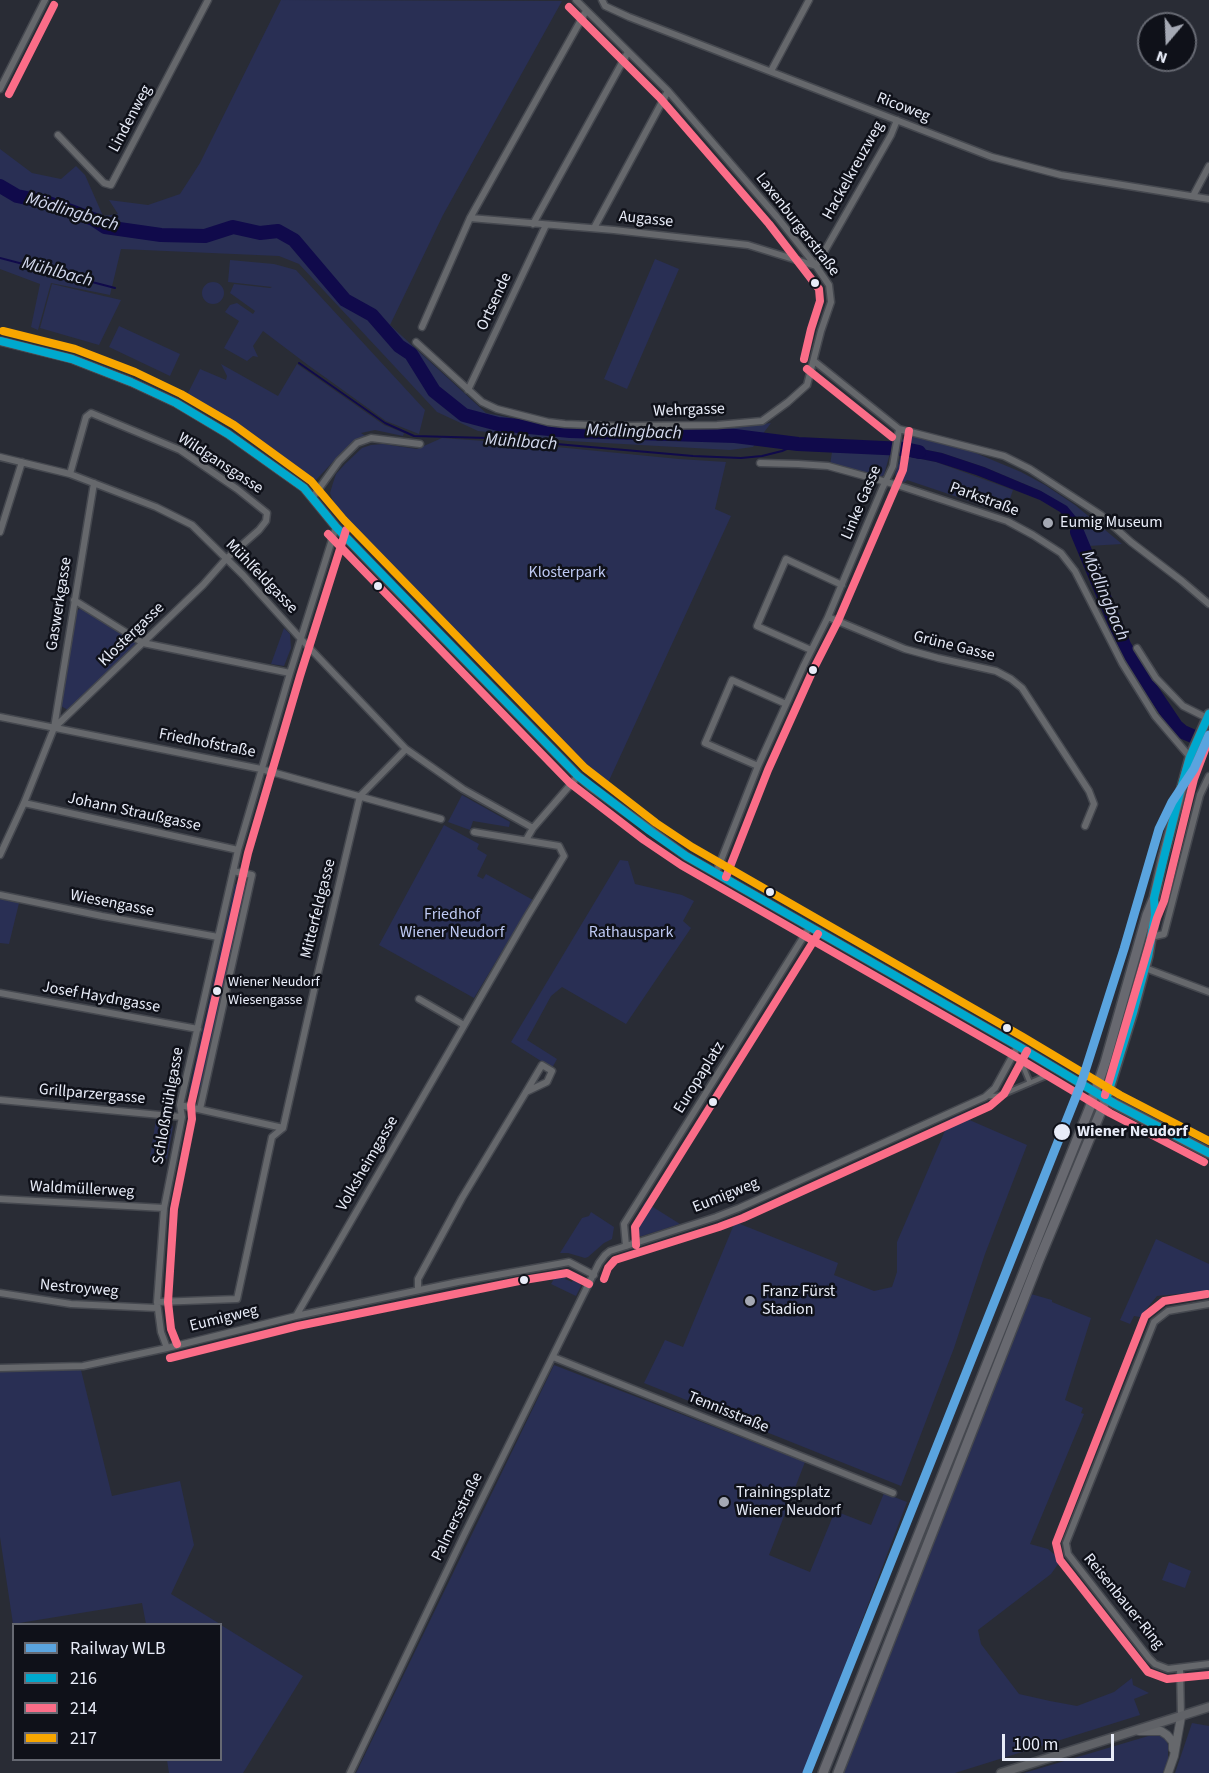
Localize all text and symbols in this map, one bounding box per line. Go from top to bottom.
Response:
north arrow [1137,12,1197,72]
text: N [1153,45,1170,69]
street label: Lindenweg [105,82,157,156]
street label: Ricoweg [873,89,933,127]
street label: Hackelkreuzweg [819,118,889,224]
street label: Laxenburgerstraße [751,170,843,280]
water label: Mödlingbach [23,189,121,237]
street label: Augasse [618,208,674,232]
water label: Mühlbach [19,253,95,293]
street label: Ortsende [473,270,517,334]
unlabelled marker [809,277,821,289]
street label: Wehrgasse [653,400,725,422]
water label: Mödlingbach [586,421,682,445]
street label: Wildgansgasse [174,429,266,499]
water label: Mühlbach [484,430,558,456]
street label: Linke Gasse [838,463,886,543]
street label: Parkstraße [947,479,1021,521]
place label: Eumig Museum [1060,513,1163,533]
marker: Eumig Museum [1041,516,1055,530]
street label: Mühlfeldgasse [221,536,301,618]
water label: Mödlingbach [1075,548,1133,644]
street label: Gaswerkgasse [43,556,77,652]
park label: Klosterpark [528,563,606,583]
unlabelled marker [372,580,384,592]
street label: Klostergasse [95,599,169,671]
street label: Grüne Gasse [911,628,997,666]
unlabelled marker [807,664,819,676]
street label: Friedhofstraße [157,725,257,763]
street label: Johann Straußgasse [66,789,202,837]
street label: Mitterfeldgasse [297,857,341,961]
street label: Wiesengasse [68,886,156,922]
unlabelled marker [764,886,776,898]
park label: Friedhof Wiener Neudorf [400,905,504,943]
park label: Rathauspark [589,923,673,943]
place label: Wiener Neudorf Wiesengasse [228,975,320,1008]
street label: Josef Haydngasse [40,978,162,1018]
marker: Wiener Neudorf Wiesengasse [211,985,223,997]
unlabelled marker [1001,1022,1013,1034]
street label: Europaplatz [670,1039,730,1117]
street label: Schloßmühlgasse [149,1046,189,1166]
street label: Grillparzergasse [38,1081,146,1109]
unlabelled marker [707,1096,719,1108]
street label: Volksheimgasse [333,1113,403,1215]
marker: Wiener Neudorf [1052,1122,1072,1142]
place label: Wiener Neudorf [1077,1122,1188,1142]
street label: Eumigweg [690,1174,762,1218]
street label: Waldmüllerweg [29,1178,135,1202]
unlabelled marker [518,1274,530,1286]
street label: Nestroyweg [39,1276,119,1302]
place label: Franz Fürst Stadion [762,1282,835,1320]
marker: Franz Fürst Stadion [743,1294,757,1308]
street label: Eumigweg [188,1301,260,1337]
street label: Tennisstraße [685,1388,771,1438]
street label: Palmersstraße [428,1470,488,1564]
place label: Trainingsplatz Wiener Neudorf [736,1483,841,1521]
marker: Trainingsplatz Wiener Neudorf [717,1495,731,1509]
street label: Reisenbauer-Ring [1079,1550,1167,1654]
legend [12,1623,222,1761]
text: Railway WLB [70,1636,166,1661]
text: 216 [70,1666,97,1691]
text: 214 [70,1696,97,1721]
scale bar [1005,1722,1118,1760]
text: 217 [70,1726,97,1751]
text: 100 m [1013,1732,1058,1757]

